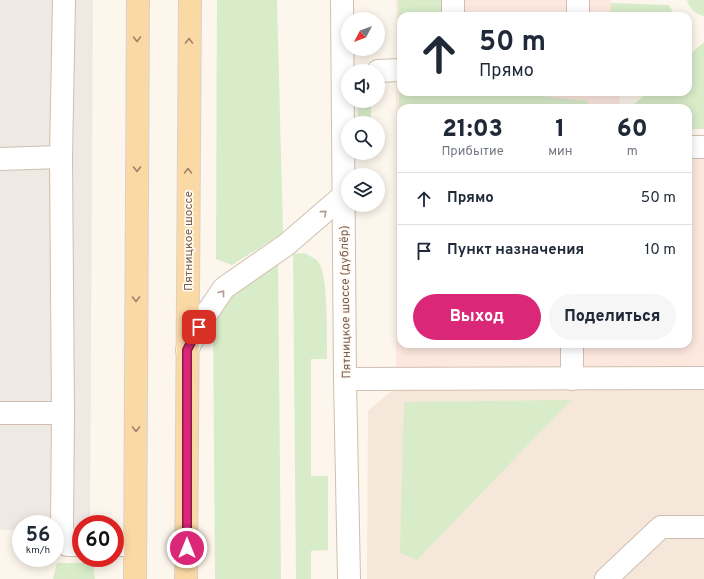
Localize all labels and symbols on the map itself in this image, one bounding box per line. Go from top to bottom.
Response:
north arrow [341,12,385,56]
one-way arrow [133,36,141,42]
one-way arrow [185,38,193,44]
one-way arrow [133,166,141,172]
one-way arrow [184,168,192,174]
street label: Пятницкое шоссе [181,191,197,291]
one-way arrow [319,210,326,217]
street label: Пятницкое шоссе (дублёр) [337,225,355,379]
one-way arrow [217,290,224,297]
one-way arrow [132,296,140,302]
pin [182,310,216,344]
one-way arrow [132,426,140,432]
speed limit sign: 60 [72,515,124,567]
position arrow [166,527,208,569]

